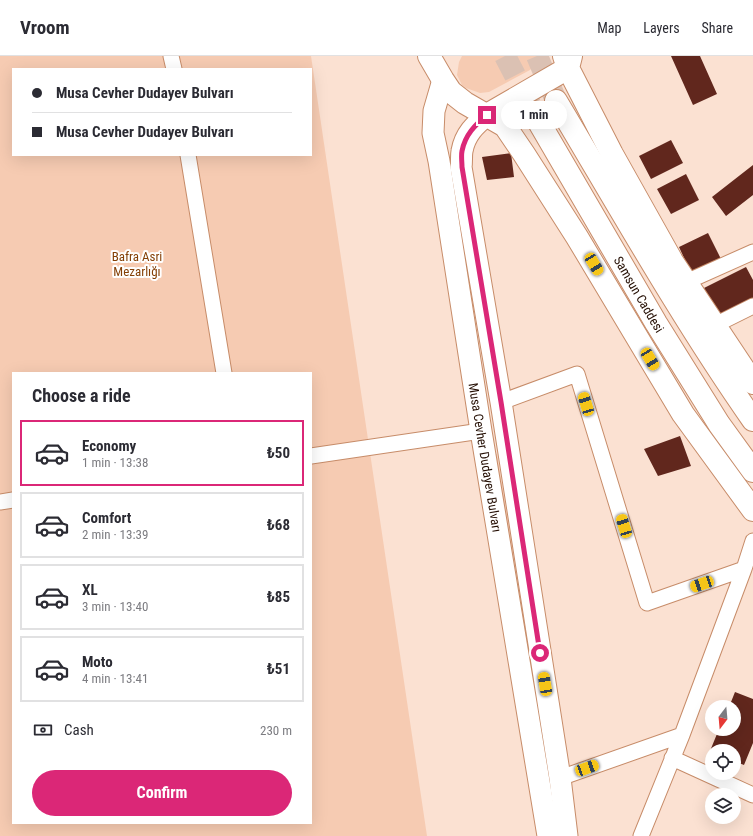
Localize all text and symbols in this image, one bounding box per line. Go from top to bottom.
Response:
text: Vroom [20,16,70,39]
text: Map [597,20,621,36]
text: Layers [643,20,680,36]
text: Share [702,20,733,36]
text: Musa Cevher Dudayev Bulvarı [56,84,234,102]
callout: 1 min [501,101,567,129]
route end [478,106,496,124]
text: 1 min [520,107,548,122]
text: Musa Cevher Dudayev Bulvarı [56,123,234,141]
park label: Bafra Asri Mezarlığı [112,249,162,279]
car [583,251,605,277]
street label: Samsun Caddesi [611,253,667,335]
car [639,346,661,372]
street label: Musa Cevher Dudayev Bulvarı [466,382,505,533]
text: Choose a ride [32,385,131,406]
car [577,391,595,417]
icon: car [34,435,70,471]
text: Economy [82,437,136,455]
text: ₺50 [267,444,290,462]
text: 1 min · 13:38 [82,455,148,470]
icon: car [34,507,70,543]
text: Comfort [82,509,131,527]
car [615,513,633,539]
text: ₺68 [267,516,290,534]
text: 2 min · 13:39 [82,527,148,542]
car [689,574,715,594]
icon: car [34,579,70,615]
text: XL [82,581,98,599]
text: ₺85 [267,588,290,606]
text: 3 min · 13:40 [82,599,148,614]
route start [531,644,549,662]
icon: car [34,651,70,687]
text: Moto [82,653,113,671]
text: ₺51 [267,660,290,678]
text: 4 min · 13:41 [82,671,148,686]
car [537,671,553,697]
north arrow [705,700,741,736]
map controls [705,700,741,824]
icon: cash [32,719,54,741]
text: Cash [64,721,94,739]
text: 230 m [260,723,292,738]
button: locate [705,744,741,780]
car [574,758,600,778]
button: Confirm [32,770,292,816]
button: layers [705,788,741,824]

